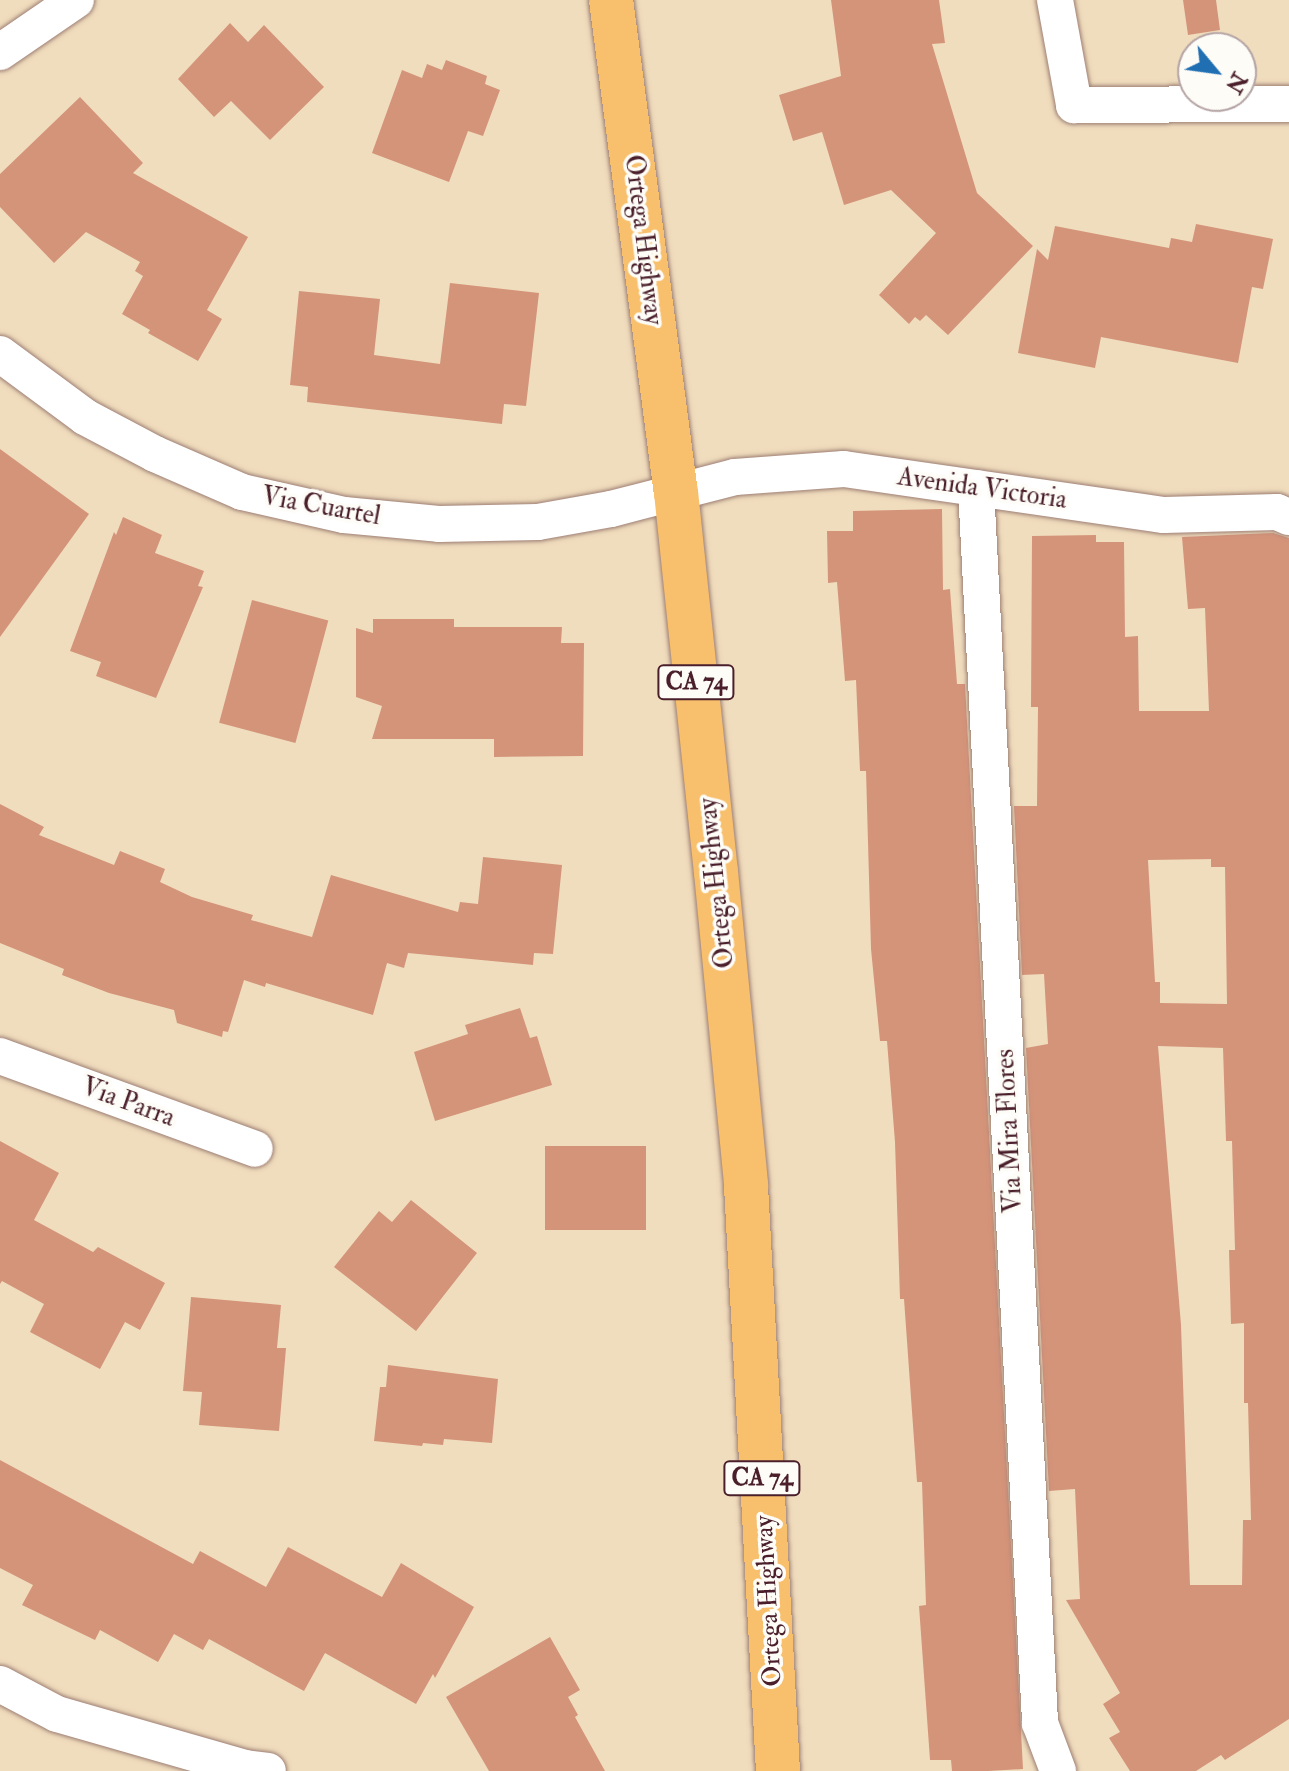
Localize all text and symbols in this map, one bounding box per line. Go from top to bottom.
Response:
north arrow [1177,32,1257,112]
text: N [1219,67,1253,98]
street label: Ortega Highway [617,153,669,327]
street label: Avenida Victoria [895,462,1069,516]
street label: Via Cuartel [259,481,383,533]
road number: CA 74 [656,662,736,702]
street label: Ortega Highway [693,796,741,970]
street label: Via Mira Flores [990,1048,1030,1214]
street label: Via Parra [77,1072,179,1134]
road number: CA 74 [722,1458,802,1498]
street label: Ortega Highway [749,1515,789,1687]

